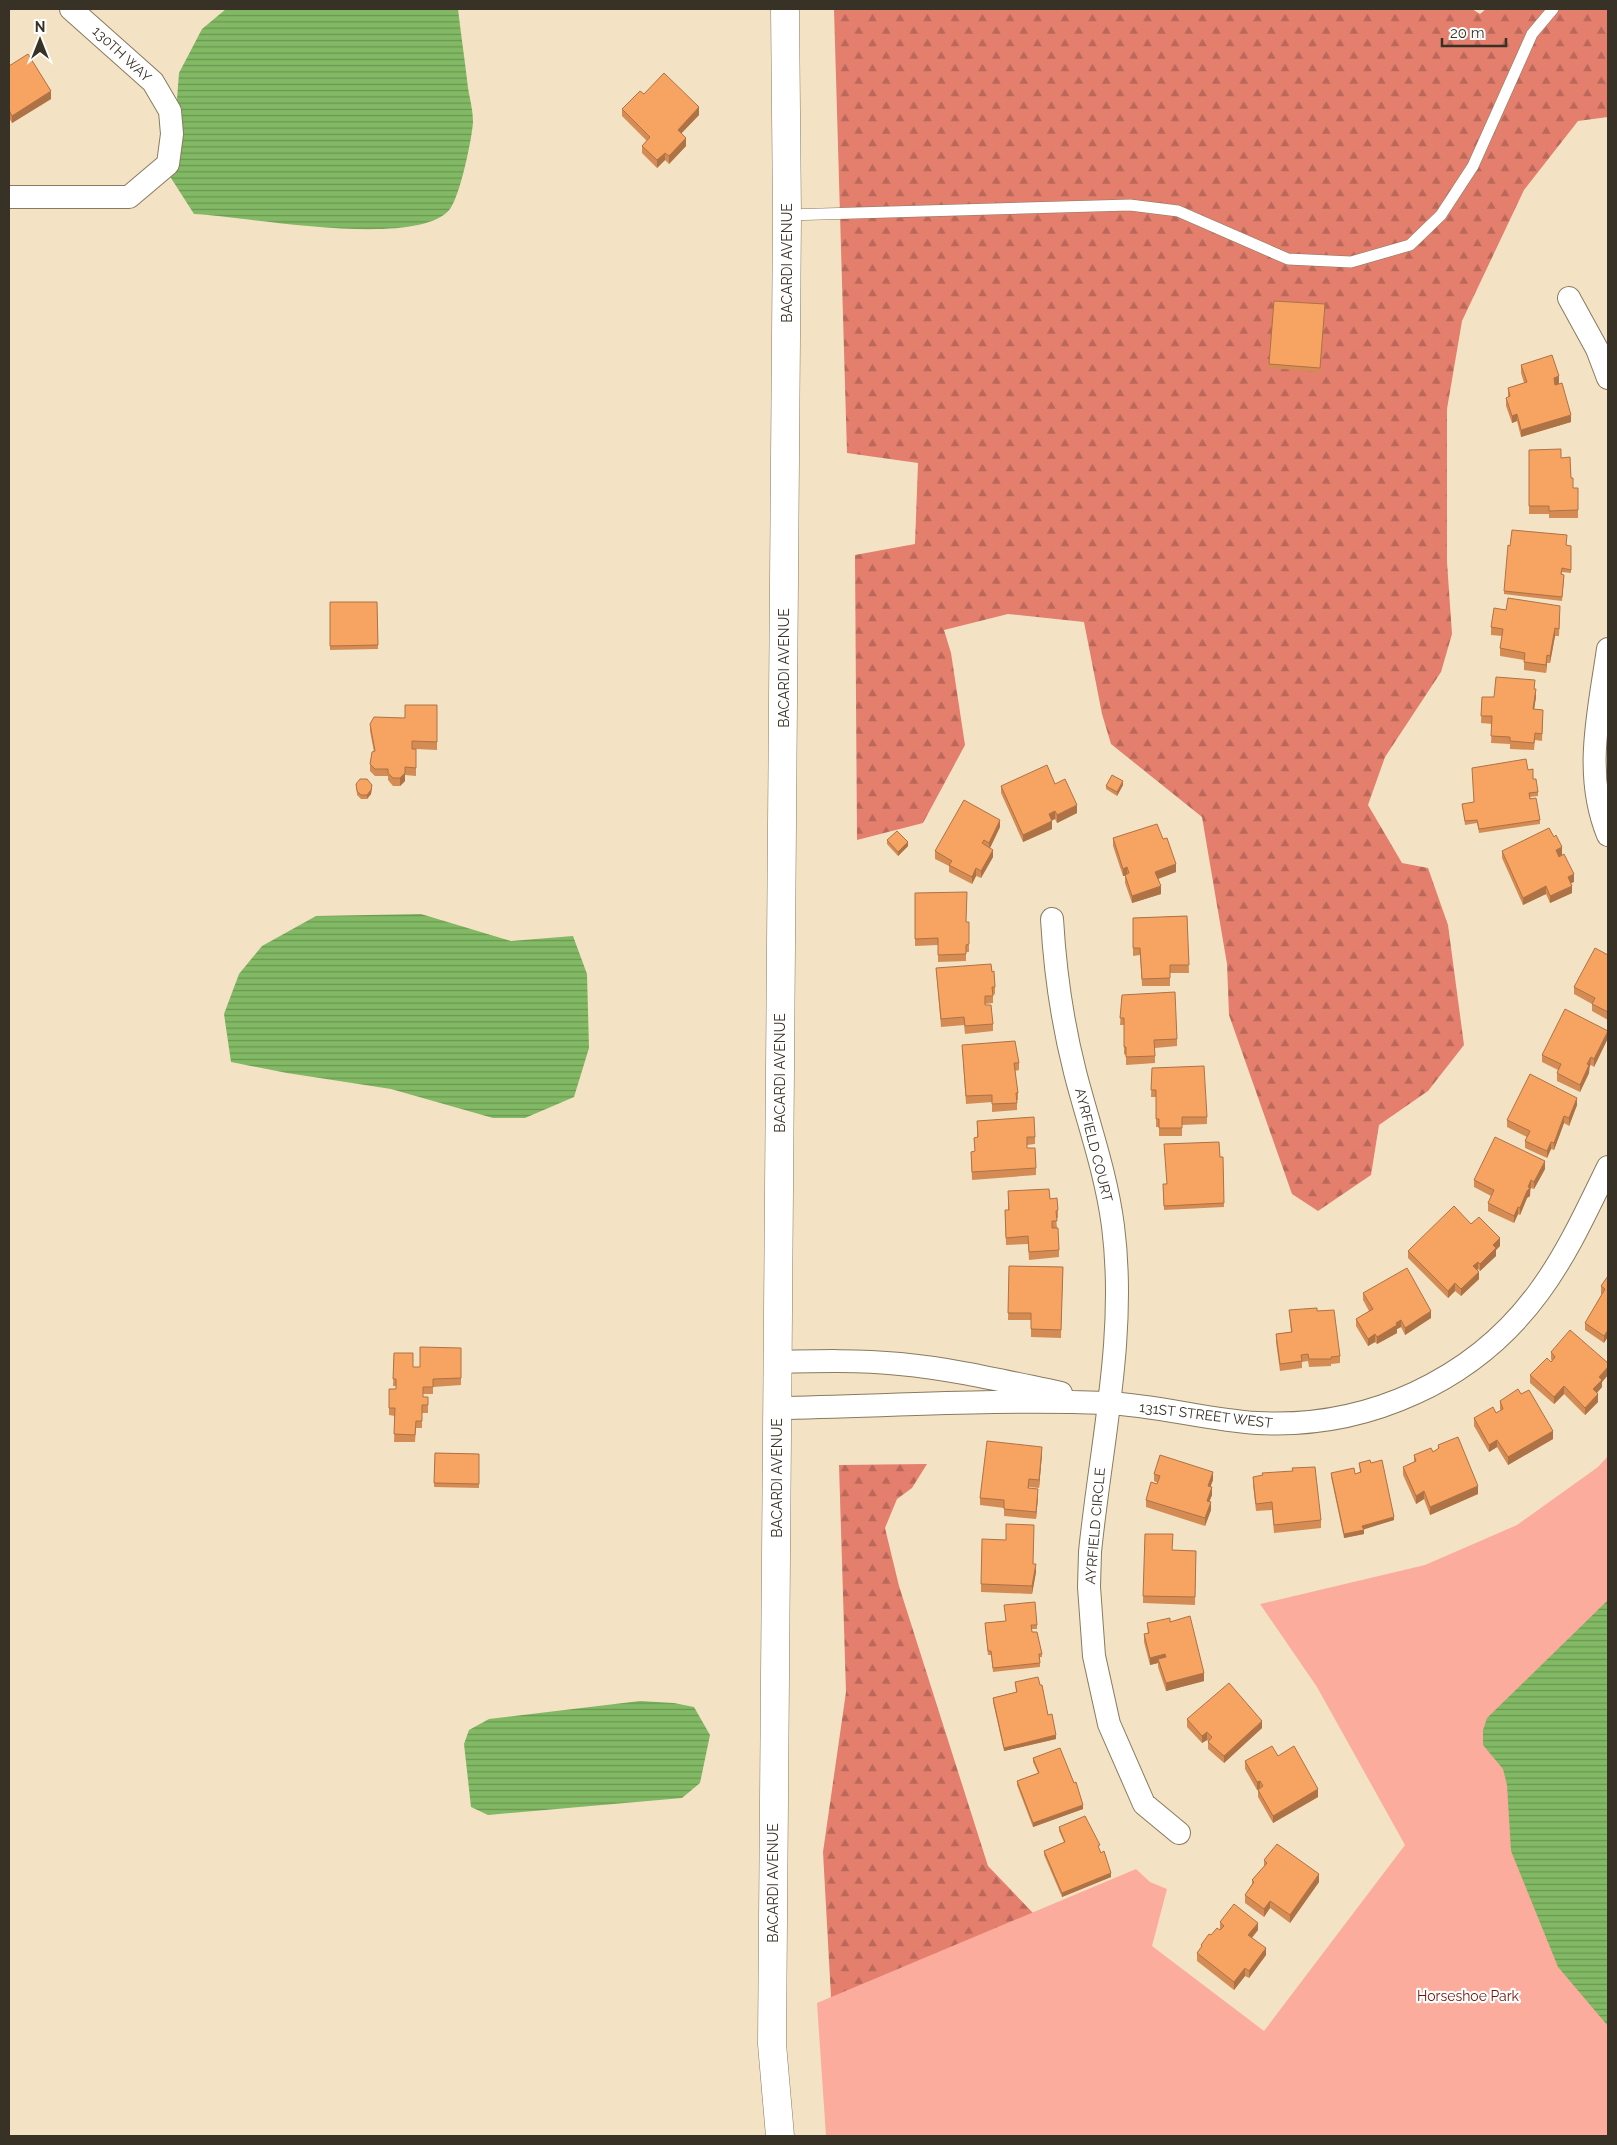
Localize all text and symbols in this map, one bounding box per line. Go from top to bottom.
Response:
north arrow [15,15,65,65]
scale bar [1442,15,1506,47]
text: N [35,19,45,35]
street label: 130TH WAY [89,23,155,85]
text: 20 m [1450,24,1485,42]
street label: BACARDI AVENUE [779,203,795,323]
street label: BACARDI AVENUE [776,608,792,728]
street label: BACARDI AVENUE [772,1013,788,1133]
street label: AYRFIELD COURT [1072,1086,1116,1204]
street label: 131ST STREET WEST [1138,1399,1274,1431]
street label: BACARDI AVENUE [769,1418,785,1538]
street label: AYRFIELD CIRCLE [1082,1467,1108,1585]
street label: BACARDI AVENUE [765,1823,781,1943]
park label: Horseshoe Park [1417,1988,1520,2004]

